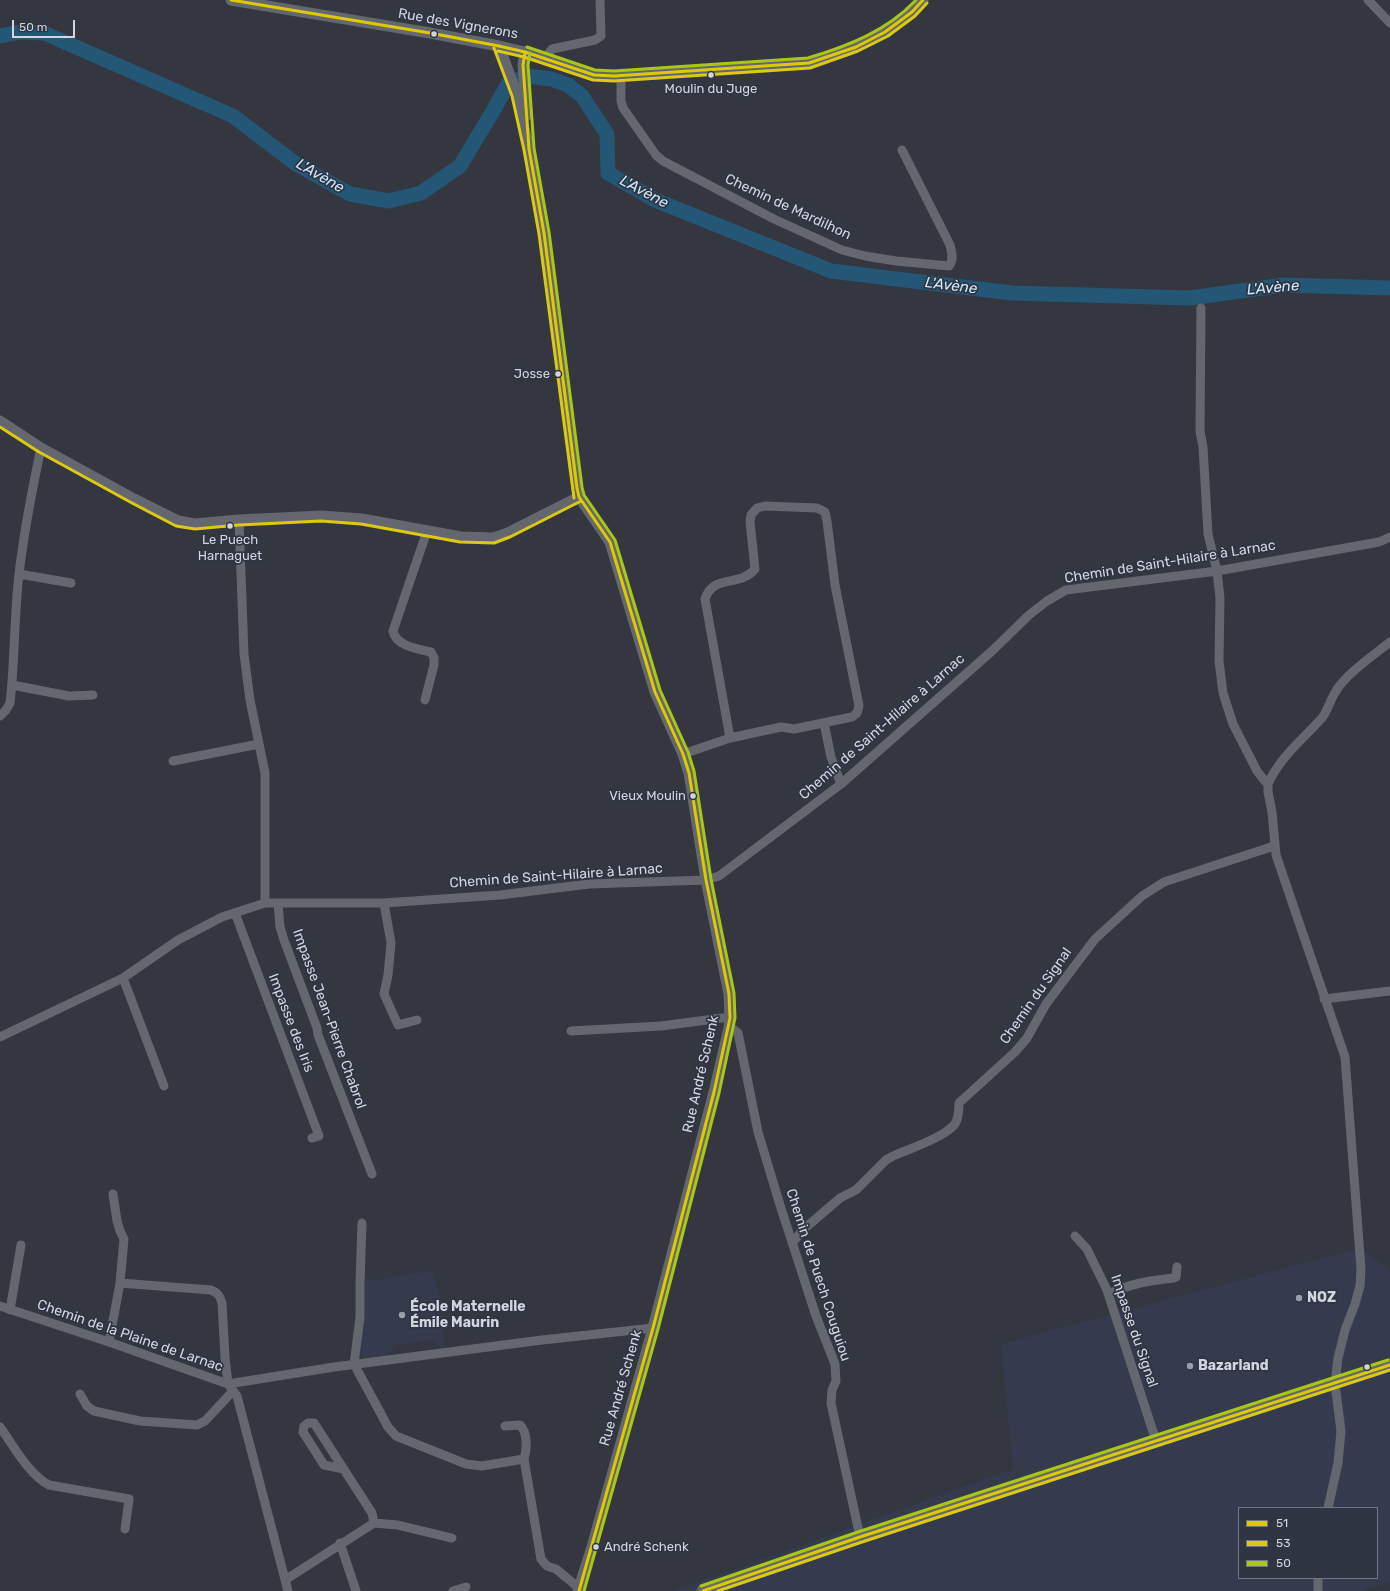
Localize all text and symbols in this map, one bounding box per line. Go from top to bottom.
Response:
street label: Rue des Vignerons [397,5,519,43]
scale bar [14,12,77,38]
text: 50 m [19,20,47,34]
unlabelled marker [429,29,439,39]
marker: Moulin du Juge [706,70,716,80]
place label: Moulin du Juge [665,81,757,97]
water label: L'Avène [293,155,347,197]
street label: Chemin de Mardilhon [722,170,854,244]
water label: L'Avène [617,172,671,212]
water label: L'Avène [924,274,978,298]
water label: L'Avène [1246,277,1300,299]
place label: Josse [514,366,550,382]
marker: Josse [553,369,563,379]
marker: Le Puech Harnaguet [225,521,235,531]
place label: Le Puech Harnaguet [198,532,262,563]
street label: Chemin de Saint-Hilaire à Larnac [1063,537,1277,587]
street label: Chemin de Saint-Hilaire à Larnac [796,651,968,803]
place label: Vieux Moulin [609,788,686,804]
marker: Vieux Moulin [688,791,698,801]
street label: Chemin de Saint-Hilaire à Larnac [449,860,663,892]
street label: Impasse Jean-Pierre Chabrol [289,927,369,1111]
street label: Chemin du Signal [997,945,1075,1047]
street label: Impasse des Iris [264,971,318,1075]
street label: Rue André Schenk [679,1014,723,1134]
street label: Chemin de Puech Couguiou [782,1187,854,1363]
street label: Impasse du Signal [1107,1272,1161,1390]
place label: NOZ [1307,1290,1336,1306]
marker: NOZ [1294,1293,1304,1303]
street label: Chemin de la Plaine de Larnac [35,1296,225,1376]
place label: École Maternelle Émile Maurin [410,1299,526,1332]
marker: École Maternelle Émile Maurin [397,1310,407,1320]
street label: Rue André Schenk [596,1328,646,1448]
place label: Bazarland [1198,1358,1269,1374]
marker: Bazarland [1185,1361,1195,1371]
unlabelled marker [1362,1362,1372,1372]
legend [1238,1507,1378,1579]
text: 51 [1276,1516,1288,1530]
text: 53 [1276,1536,1290,1550]
place label: André Schenk [604,1539,689,1555]
marker: André Schenk [591,1542,601,1552]
text: 50 [1276,1556,1291,1570]

